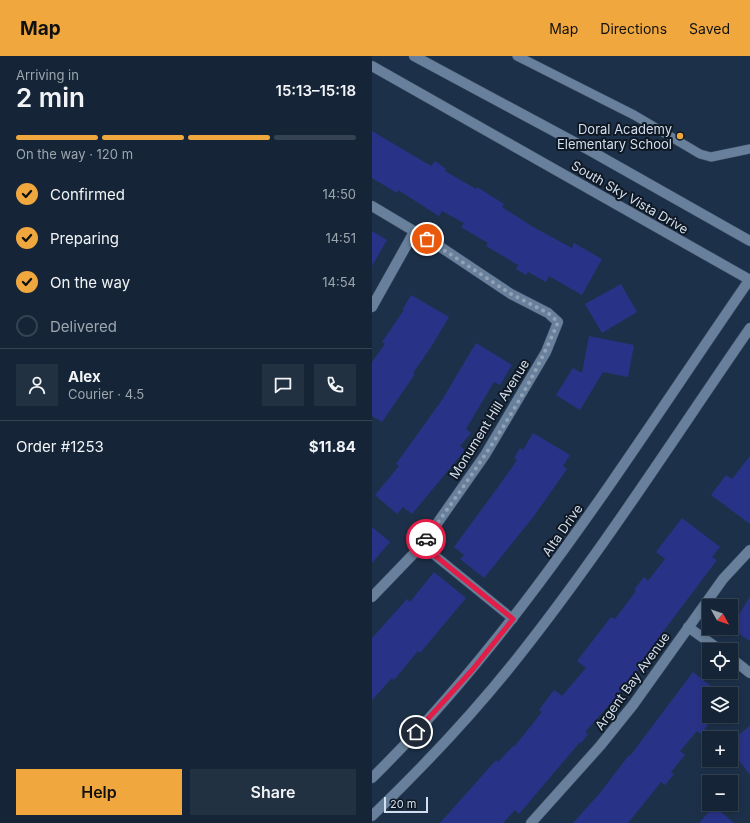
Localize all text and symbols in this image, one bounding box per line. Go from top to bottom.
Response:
text: Map [20,17,61,40]
text: Map [549,20,578,37]
text: Directions [600,20,667,37]
text: Saved [689,20,730,37]
text: Arriving in [16,67,79,83]
text: 15:13–15:18 [276,81,356,100]
text: 2 min [16,82,85,113]
place label: Doral Academy Elementary School [557,121,672,152]
marker: Doral Academy Elementary School [675,131,685,141]
text: On the way · 120 m [16,146,133,162]
street label: South Sky Vista Drive [569,157,691,237]
icon: check [16,183,38,205]
text: Confirmed [50,185,125,204]
text: 14:50 [322,186,356,202]
pin [410,222,444,256]
icon: check [16,227,38,249]
icon: bag [416,228,438,250]
text: Preparing [50,229,119,248]
text: 14:51 [325,230,356,246]
icon: check [16,271,38,293]
text: On the way [50,273,130,292]
text: 14:54 [322,274,356,290]
text: Delivered [50,317,117,336]
street label: Monument Hill Avenue [446,356,532,482]
button: person [16,364,58,406]
button: chat [262,364,304,406]
button: phone [314,364,356,406]
text: Alex [68,367,101,386]
text: Courier · 4.5 [68,386,144,402]
text: Order #1253 [16,437,104,456]
text: $11.84 [309,437,356,456]
street label: Alta Drive [538,501,586,559]
courier [406,519,446,559]
icon: car [415,528,437,550]
north arrow [702,599,738,635]
map controls [702,599,738,811]
street label: Argent Bay Avenue [591,629,673,733]
button: locate [702,643,738,679]
button: layers [702,687,738,723]
pin [399,715,433,749]
icon: home [405,721,427,743]
button: + [702,731,738,767]
button: Help [16,769,182,815]
button: Share [190,769,356,815]
button: − [702,775,738,811]
scale bar [384,795,428,814]
text: 20 m [390,797,416,811]

